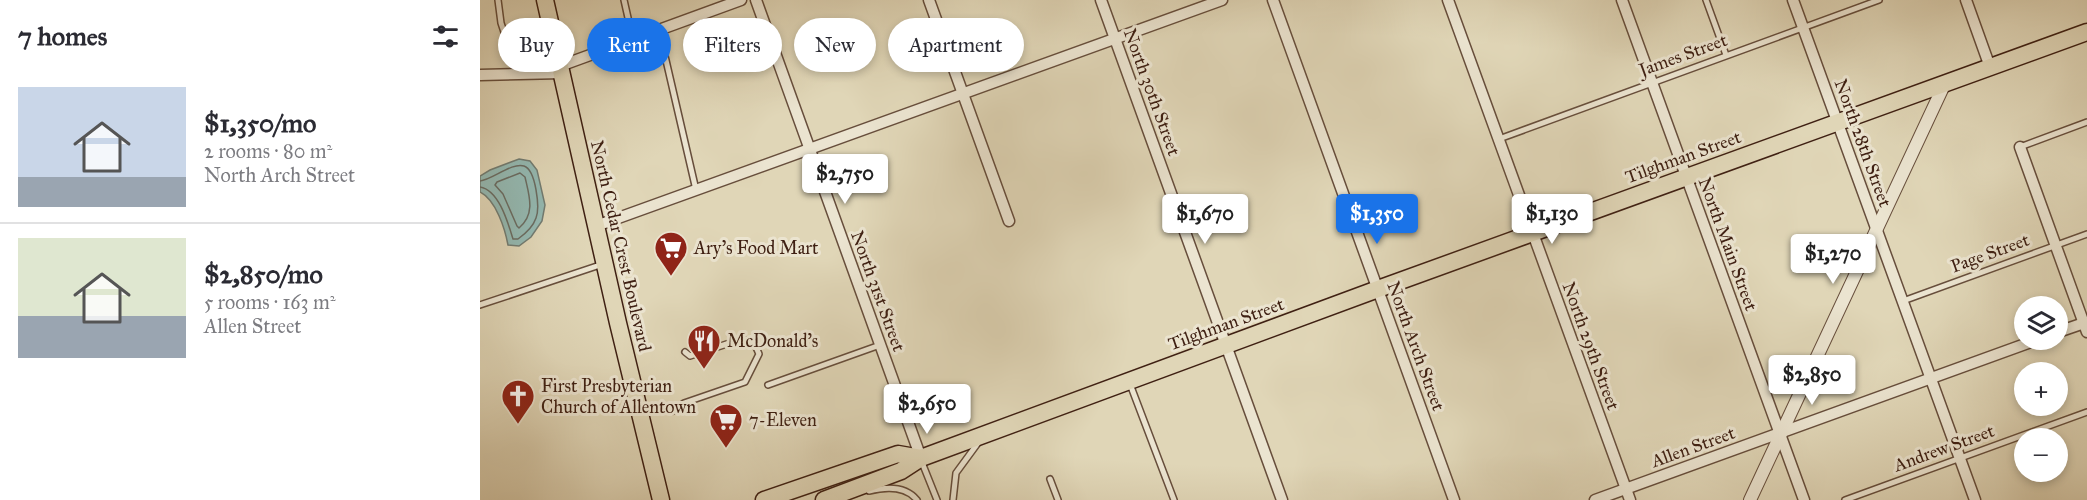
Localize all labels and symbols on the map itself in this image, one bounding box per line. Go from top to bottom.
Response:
street label: North 30th Street [1119,25,1185,159]
street label: James Street [1634,29,1731,83]
street label: North 28th Street [1830,76,1897,211]
street label: Tilghman Street [1622,126,1745,189]
street label: North Cedar Crest Boulevard [586,138,656,354]
pin: $2,750 [796,154,894,205]
street label: North Main Street [1694,174,1763,314]
pin: $1,670 [1156,194,1254,245]
pin: $1,350 [1328,194,1426,245]
pin: $1,130 [1503,194,1601,245]
street label: North 31st Street [846,228,910,355]
street label: Page Street [1948,228,2033,278]
supermarket icon: Ary's Food Mart [653,230,689,277]
pin: $1,270 [1784,234,1882,285]
place label: Ary's Food Mart [693,237,819,259]
street label: North Arch Street [1382,278,1450,414]
street label: North 29th Street [1558,279,1625,414]
street label: Tilghman Street [1165,293,1288,356]
restaurant icon: McDonald's [686,323,722,370]
place label: McDonald's [727,330,818,352]
pin: $2,850 [1763,355,1861,406]
place label: First Presbyterian Church of Allentown [541,375,696,418]
church icon: First Presbyterian Church of Allentown [500,378,536,425]
pin: $2,650 [878,384,976,435]
supermarket icon: 7-Eleven [708,402,744,449]
place label: 7-Eleven [749,409,817,431]
street label: Andrew Street [1890,419,1998,477]
street label: Allen Street [1647,421,1739,473]

